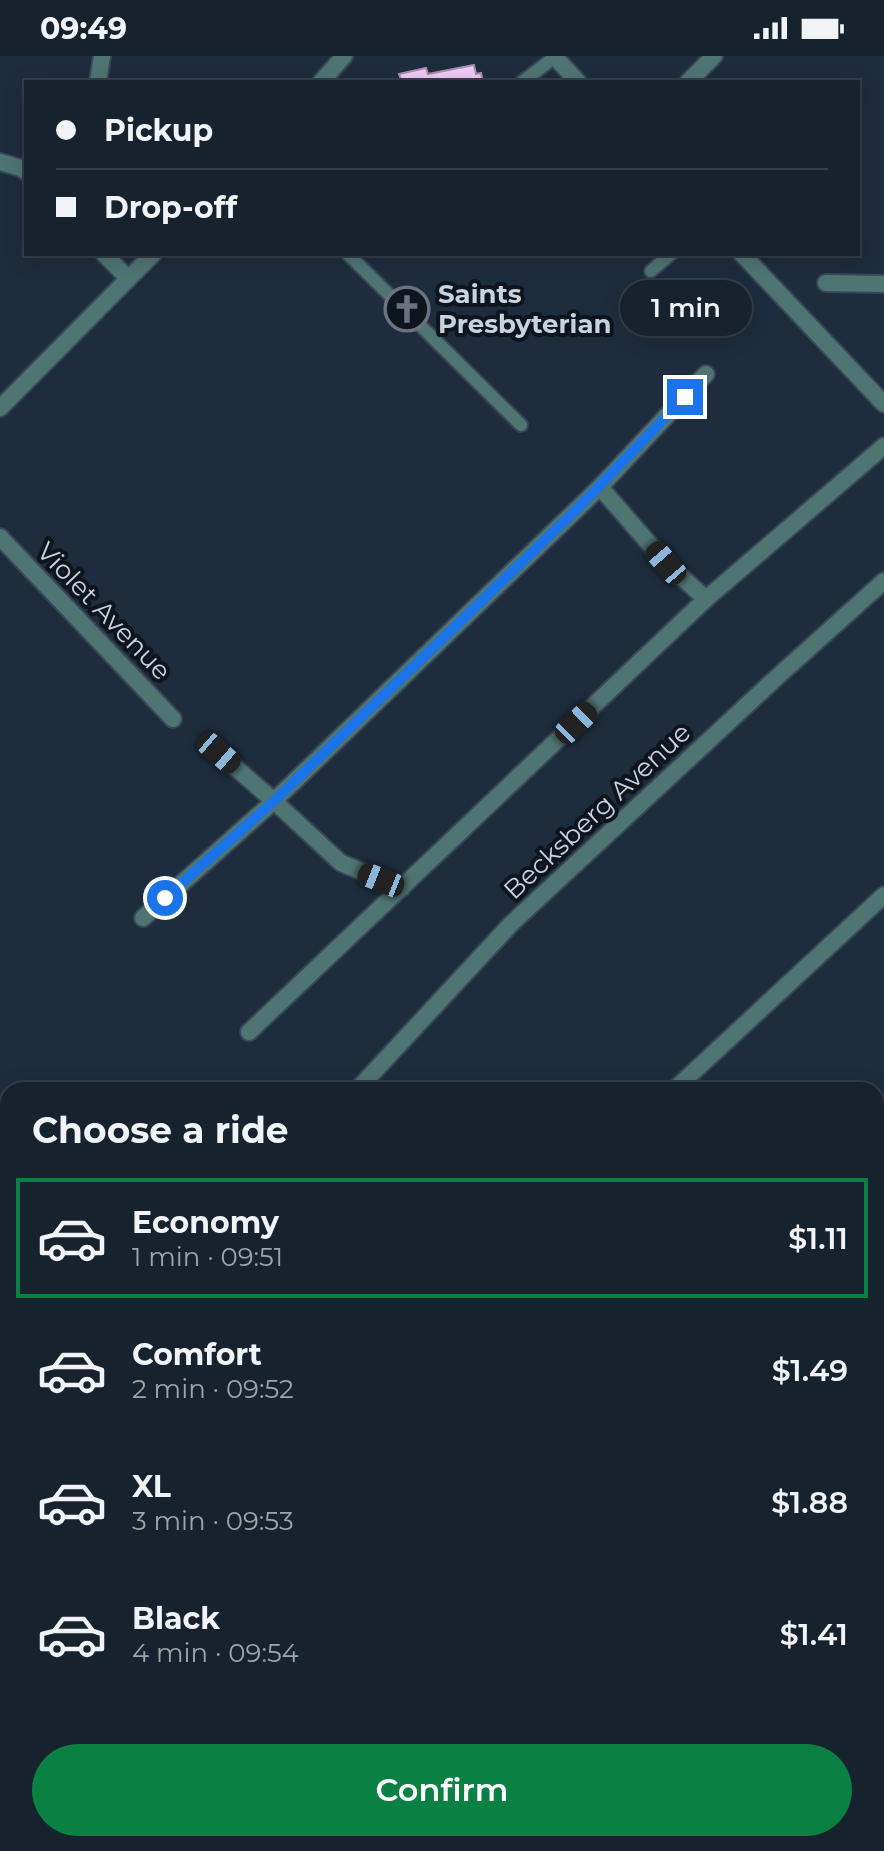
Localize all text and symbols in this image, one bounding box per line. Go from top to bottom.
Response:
text: 09:49 [40,10,127,47]
text: Pickup [104,112,213,149]
text: Drop-off [104,189,237,226]
place label: Saints Presbyterian [438,278,611,340]
callout: 1 min [619,281,751,337]
church icon: Saints Presbyterian [383,285,431,333]
text: 1 min [651,292,721,324]
route end [667,379,703,415]
street label: Violet Avenue [30,535,178,687]
car [641,537,691,589]
car [550,698,602,748]
street label: Becksberg Avenue [497,716,697,906]
car [193,728,245,778]
car [354,860,408,900]
route start [147,880,183,916]
text: Choose a ride [32,1108,289,1152]
icon: car [36,1202,108,1274]
text: Economy [132,1204,279,1241]
text: $1.11 [788,1220,848,1257]
text: 1 min · 09:51 [132,1241,283,1273]
icon: car [36,1334,108,1406]
text: Comfort [132,1336,262,1373]
text: $1.49 [772,1352,848,1389]
text: 2 min · 09:52 [132,1373,294,1405]
icon: car [36,1466,108,1538]
text: XL [132,1468,171,1505]
text: $1.88 [771,1484,848,1521]
text: 3 min · 09:53 [132,1505,294,1537]
icon: car [36,1598,108,1670]
text: Black [132,1600,220,1637]
text: $1.41 [780,1616,848,1653]
text: 4 min · 09:54 [132,1637,299,1669]
button: Confirm [32,1744,852,1836]

